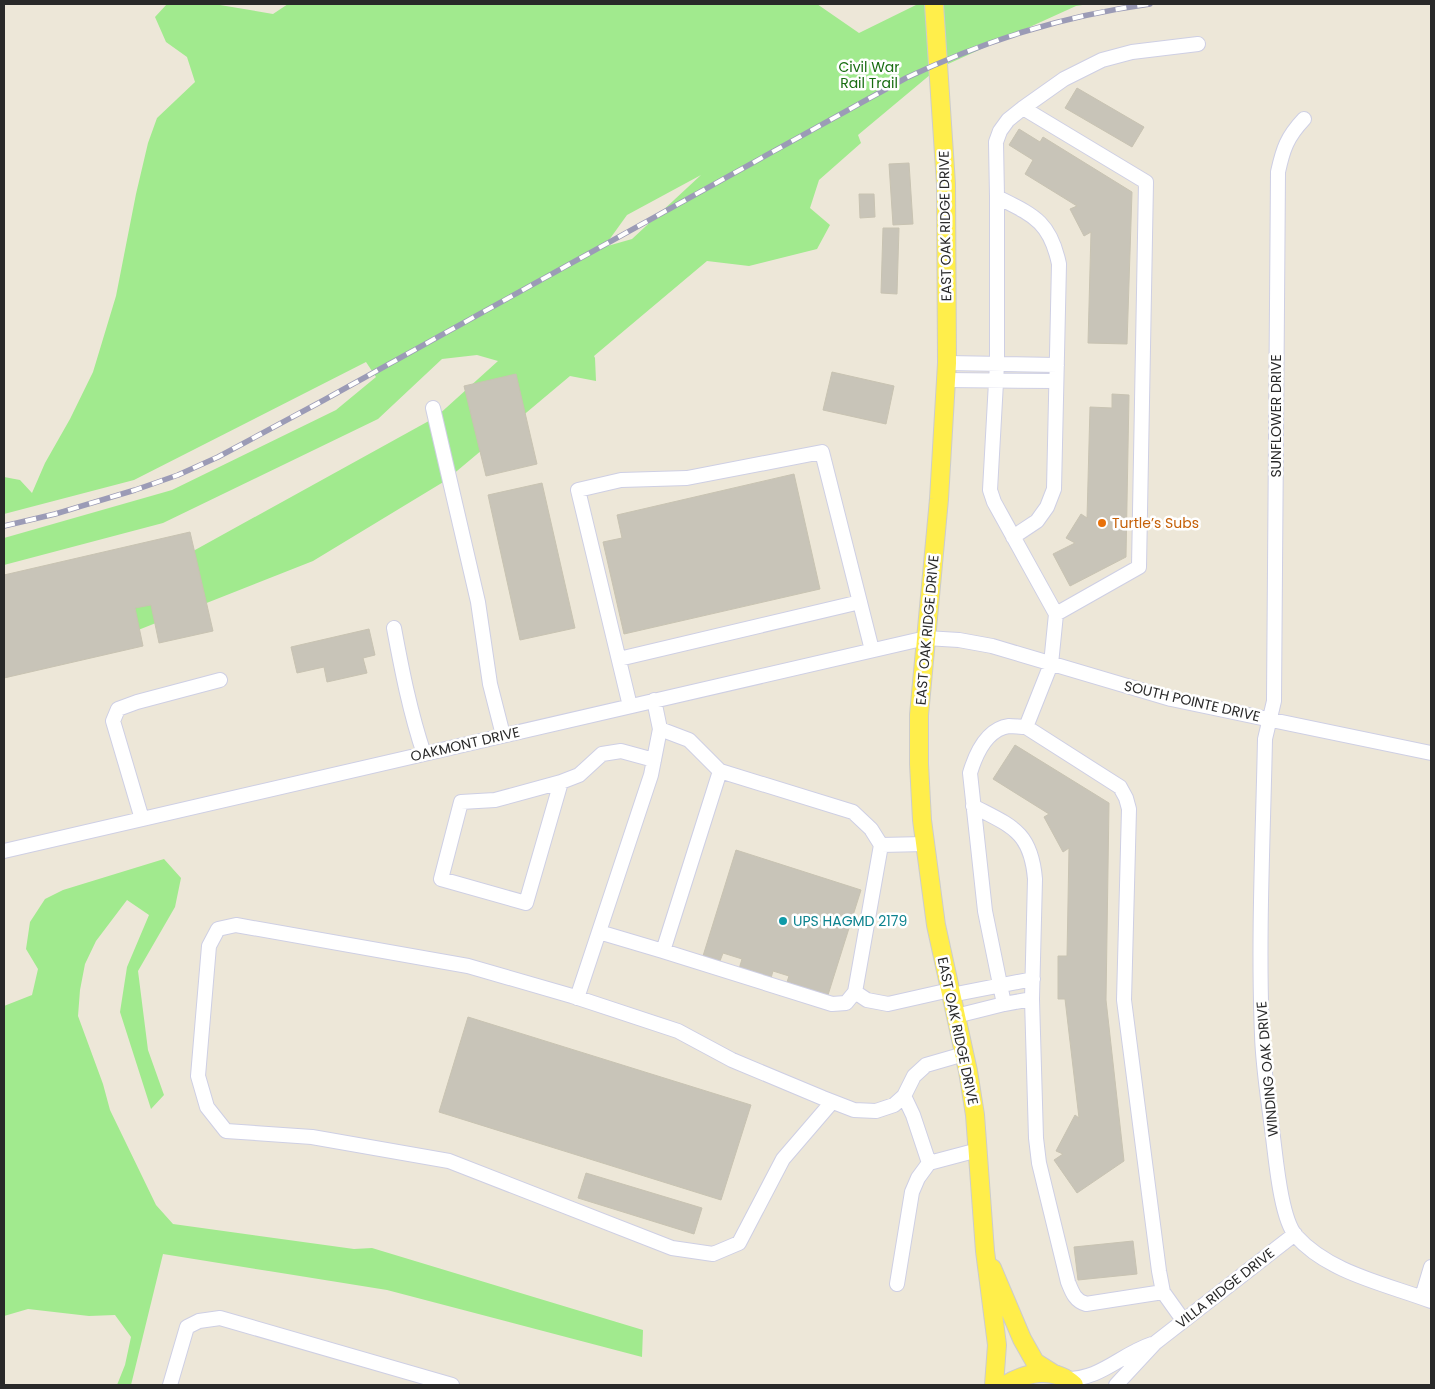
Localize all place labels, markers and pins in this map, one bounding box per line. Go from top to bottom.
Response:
place label: Turtle’s Subs [1112,513,1199,533]
marker: Turtle’s Subs [1096,517,1108,529]
place label: UPS HAGMD 2179 [793,911,907,931]
marker: UPS HAGMD 2179 [777,915,789,927]

